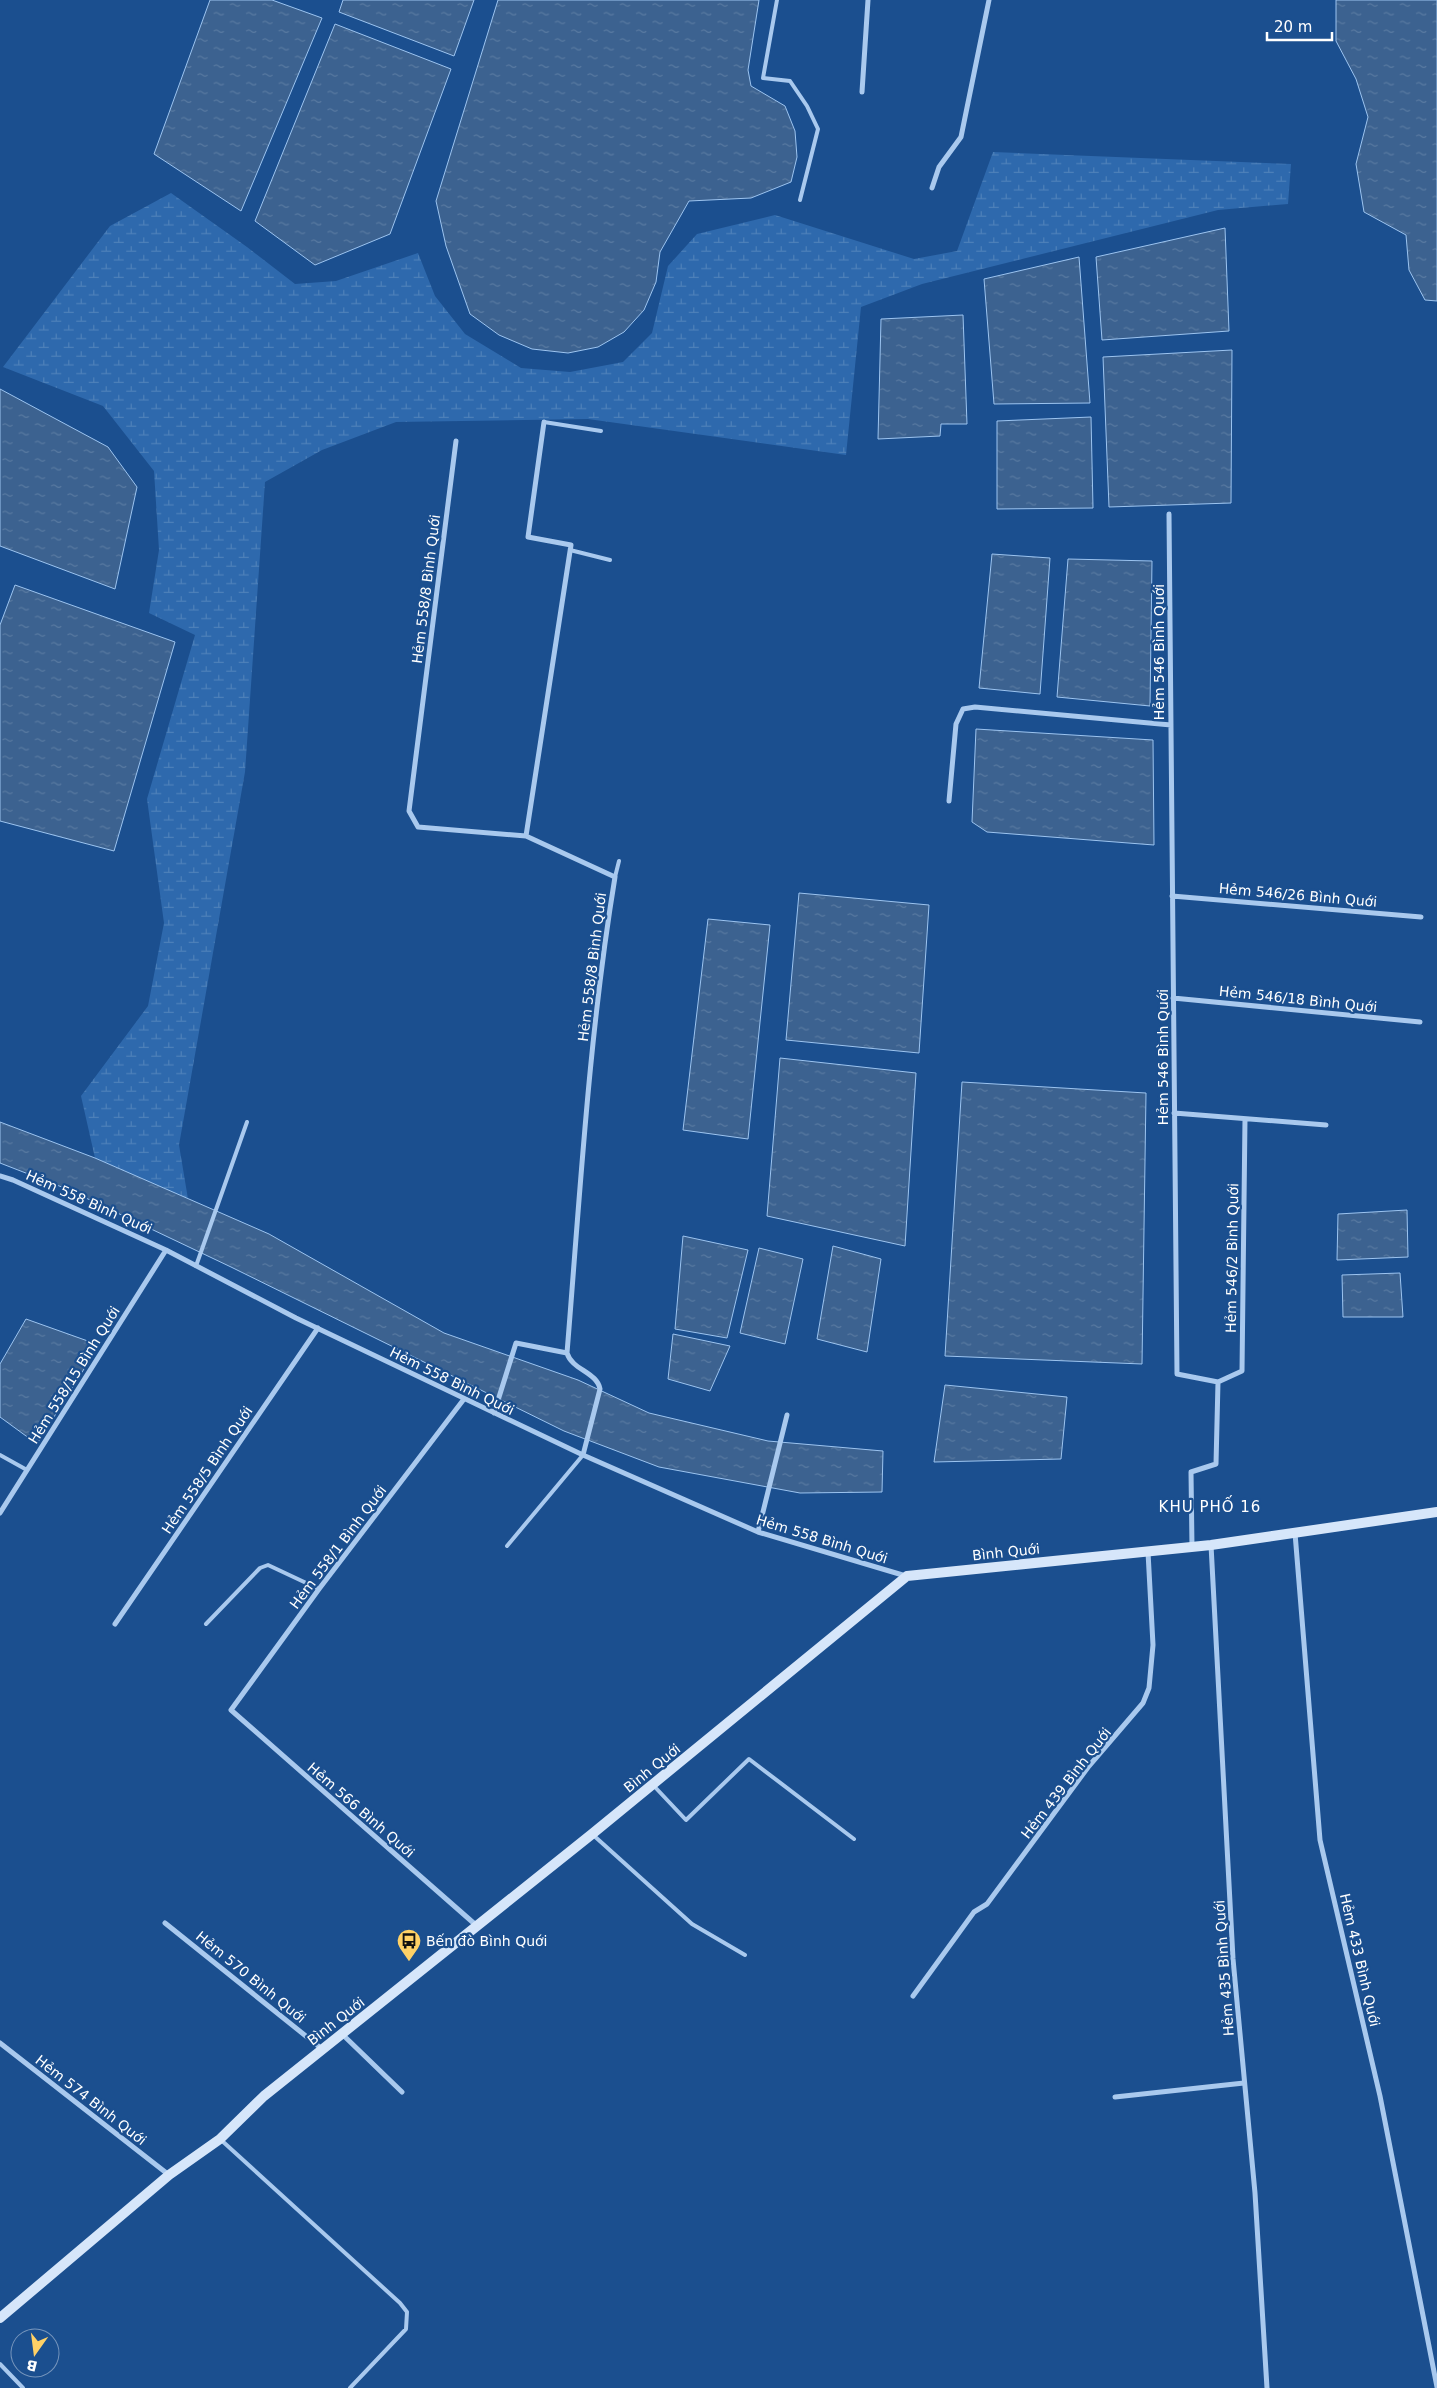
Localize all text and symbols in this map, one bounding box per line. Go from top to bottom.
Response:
scale bar [1267,10,1332,42]
text: 20 m [1274,18,1312,36]
street label: Hẻm 558/8 Bình Quới [409,514,443,664]
street label: Hẻm 546 Bình Quới [1151,584,1167,720]
street label: Hẻm 546/26 Bình Quới [1218,880,1378,910]
street label: Hẻm 558/8 Bình Quới [575,892,609,1042]
street label: Hẻm 546/18 Bình Quới [1218,983,1378,1015]
street label: Hẻm 546 Bình Quới [1155,989,1171,1125]
street label: Hẻm 558 Bình Quới [23,1167,155,1237]
street label: Hẻm 546/2 Bình Quới [1223,1183,1241,1333]
street label: Hẻm 558/15 Bình Quới [25,1303,123,1447]
street label: Hẻm 558 Bình Quới [387,1344,517,1418]
street label: Hẻm 558/5 Bình Quới [158,1403,256,1537]
street label: Hẻm 558/1 Bình Quới [286,1482,390,1612]
district label: KHU PHỐ 16 [1159,1495,1261,1516]
street label: Hẻm 558 Bình Quới [754,1511,890,1567]
street label: Bình Quới [971,1540,1041,1564]
street label: Hẻm 439 Bình Quới [1018,1724,1114,1842]
street label: Bình Quới [621,1740,683,1796]
street label: Hẻm 566 Bình Quới [304,1759,418,1861]
street label: Hẻm 433 Bình Quới [1337,1892,1383,2028]
street label: Hẻm 435 Bình Quới [1211,1899,1237,2037]
street label: Hẻm 570 Bình Quới [193,1928,309,2026]
bus stop icon: Bến đò Bình Quới [396,1928,422,1962]
place label: Bến đò Bình Quới [426,1933,547,1949]
street label: Bình Quới [304,1994,368,2048]
street label: Hẻm 574 Bình Quới [32,2052,150,2148]
north arrow [10,2328,60,2378]
text: B [25,2357,39,2375]

